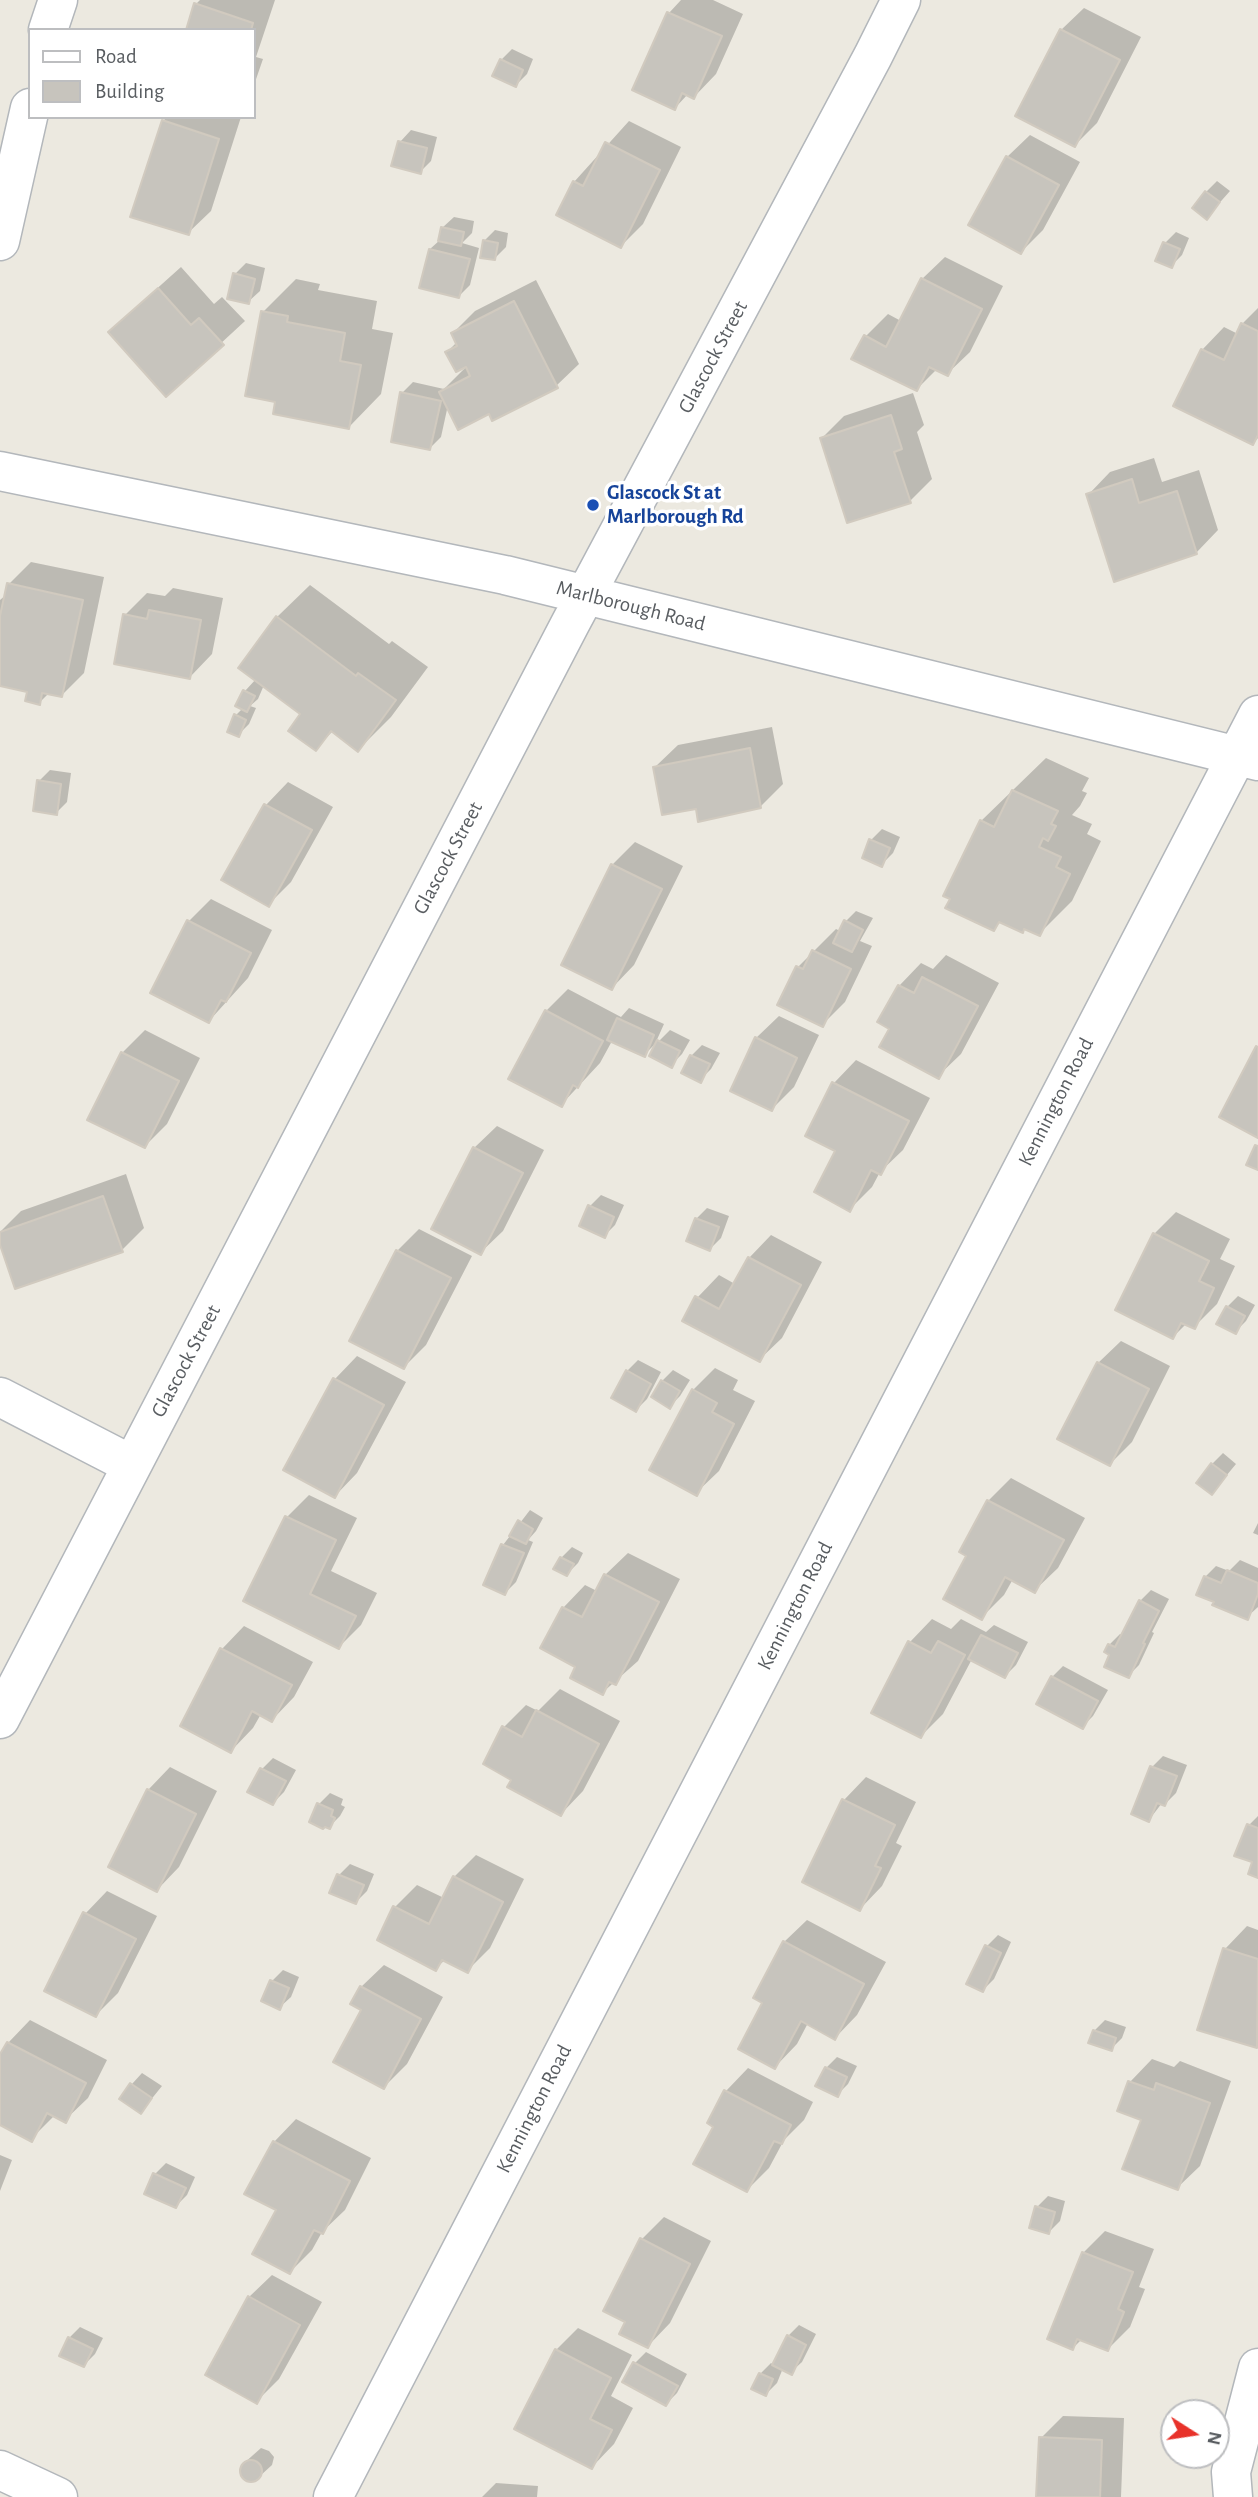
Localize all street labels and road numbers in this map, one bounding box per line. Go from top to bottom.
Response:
street label: Glascock Street [673,296,753,418]
street label: Marlborough Road [554,575,708,637]
street label: Glascock Street [408,797,488,919]
street label: Kennington Road [1013,1034,1099,1170]
street label: Glascock Street [146,1300,226,1422]
street label: Kennington Road [752,1538,838,1674]
street label: Kennington Road [491,2041,577,2177]

